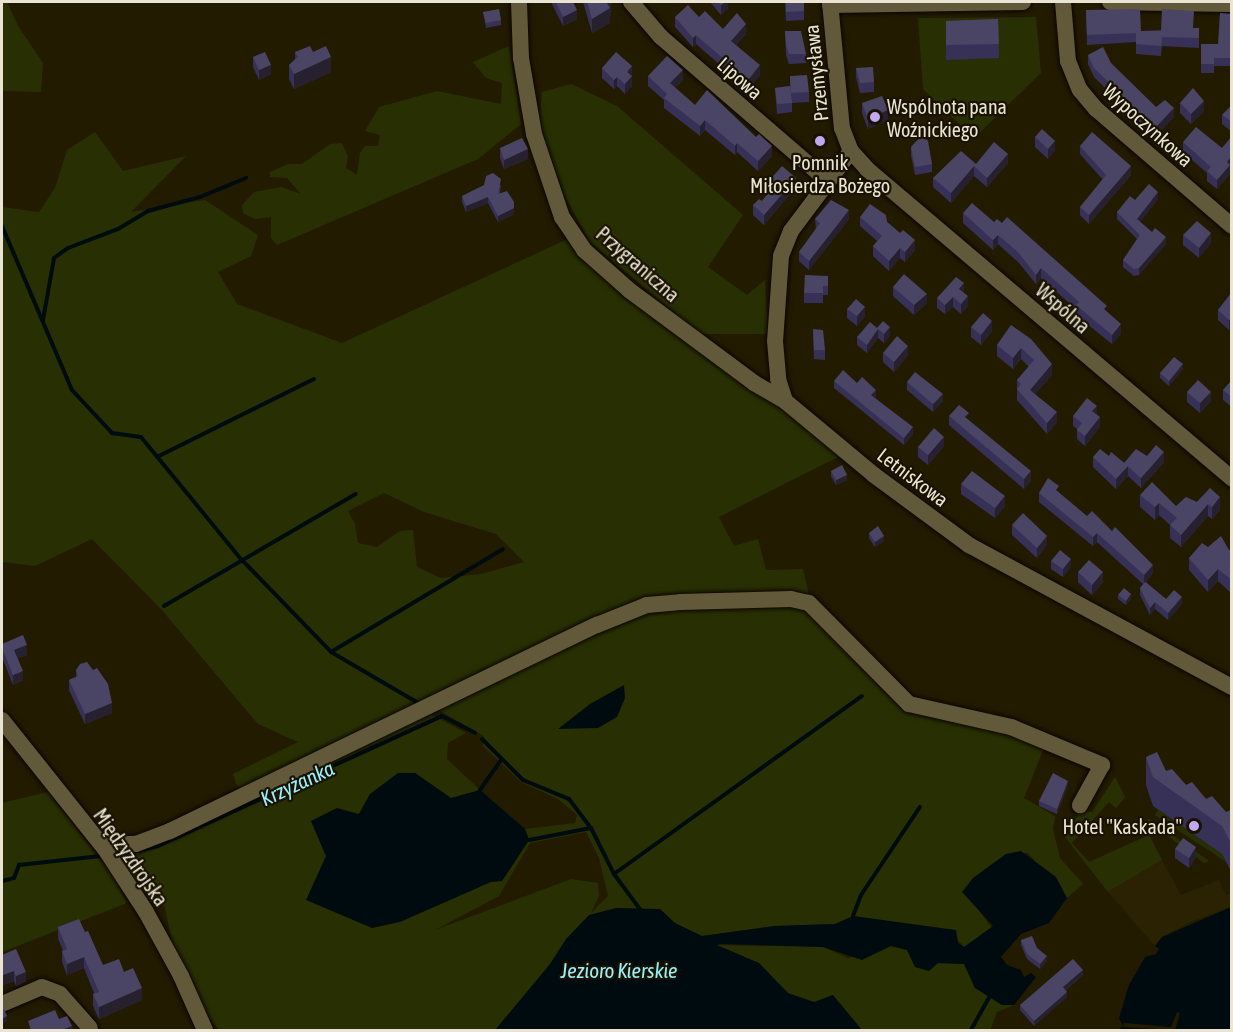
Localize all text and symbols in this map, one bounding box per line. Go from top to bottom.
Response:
street label: Przemysława [799,23,833,123]
street label: Lipowa [712,52,768,104]
street label: Wypoczynkowa [1098,78,1198,172]
place label: Wspólnota pana Woźnickiego [887,94,1007,141]
marker: Wspólnota pana Woźnickiego [868,110,882,124]
marker: Pomnik Miłosierdza Bożego [813,134,827,148]
place label: Pomnik Miłosierdza Bożego [750,150,890,197]
street label: Przygraniczna [591,221,685,307]
street label: Wspólna [1031,278,1095,338]
street label: Letniskowa [873,443,953,511]
water label: Krzyżanka [256,755,338,811]
street label: Międzyzdrojska [89,804,173,910]
place label: Hotel "Kaskada" [1063,814,1182,838]
marker: Hotel "Kaskada" [1187,819,1201,833]
water label: Jezioro Kierskie [560,957,678,983]

